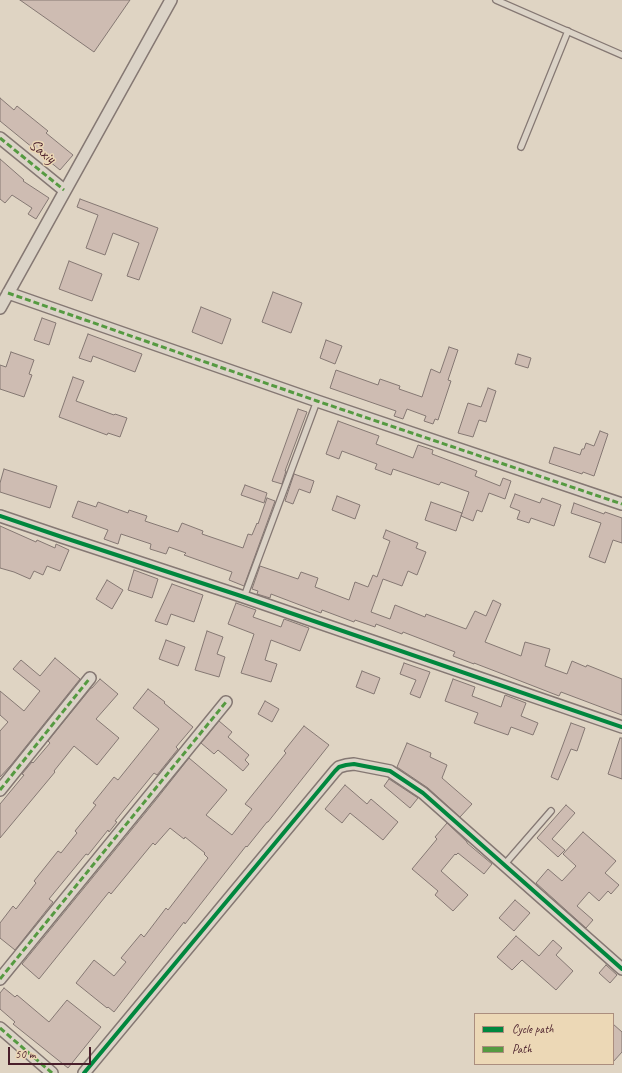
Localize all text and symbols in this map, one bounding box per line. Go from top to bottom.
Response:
street label: Saxiy [25,136,59,168]
legend [474,1013,614,1065]
text: Cycle path [512,1021,554,1037]
scale bar [10,1039,93,1065]
text: Path [512,1041,532,1057]
text: 50 m [15,1046,35,1062]

